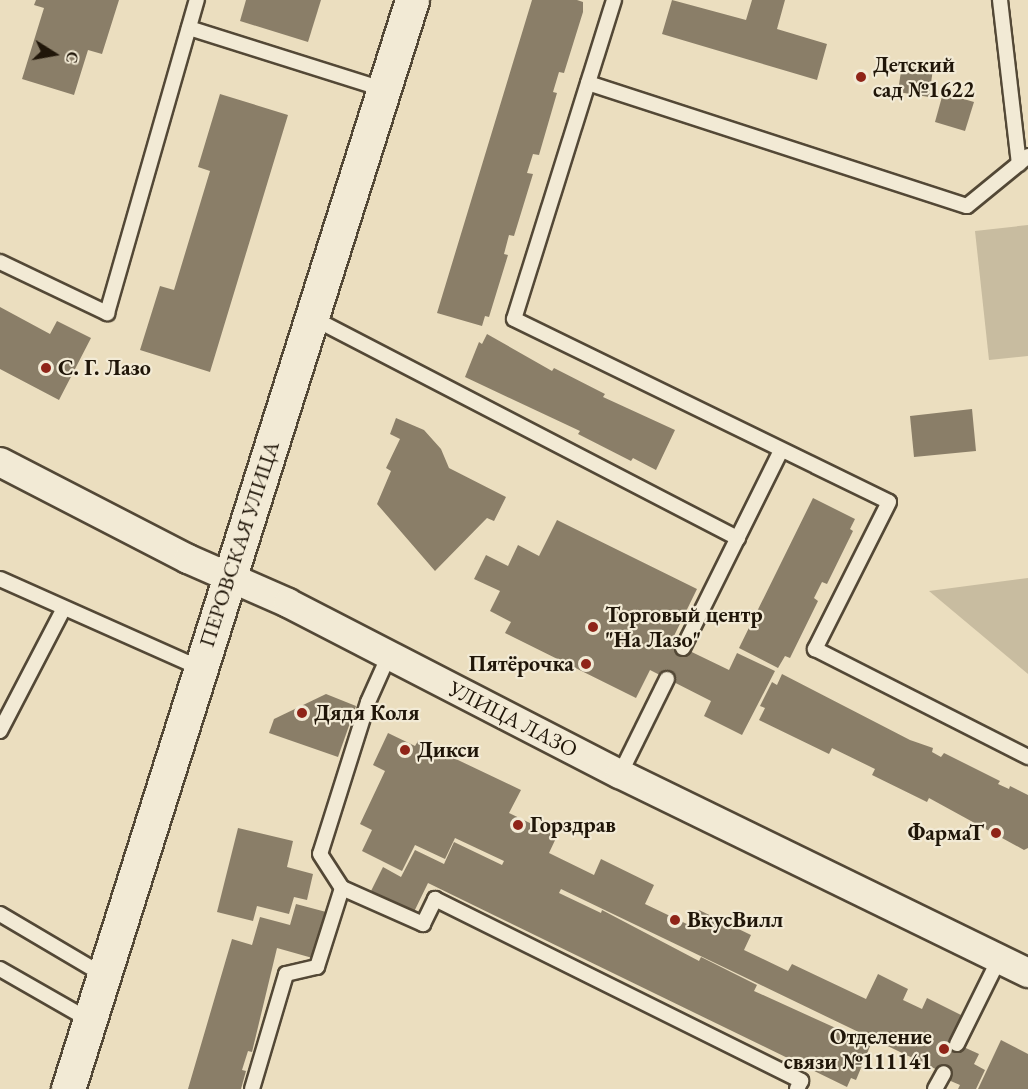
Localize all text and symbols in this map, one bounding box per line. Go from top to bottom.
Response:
north arrow [24,24,84,84]
text: С [61,50,84,65]
place label: Детский сад №1622 [873,51,975,102]
marker: Детский сад №1622 [854,70,868,84]
place label: С. Г. Лазо [58,355,151,381]
marker: С. Г. Лазо [39,361,53,375]
street label: ПЕРОВСКАЯ УЛИЦА [193,438,285,650]
place label: Торговый центр "На Лазо" [605,601,763,652]
marker: Торговый центр "На Лазо" [586,620,600,634]
place label: Пятёрочка [469,651,574,677]
marker: Пятёрочка [579,657,593,671]
street label: УЛИЦА ЛАЗО [444,675,582,763]
place label: Дядя Коля [314,700,420,726]
marker: Дядя Коля [295,706,309,720]
place label: Дикси [417,737,479,763]
marker: Дикси [398,743,412,757]
place label: Горздрав [530,812,616,838]
marker: Горздрав [511,818,525,832]
place label: ФармаТ [908,820,984,846]
marker: ФармаТ [989,826,1003,840]
place label: ВкусВилл [687,907,783,933]
marker: ВкусВилл [668,913,682,927]
place label: Отделение связи №111141 [784,1023,932,1074]
marker: Отделение связи №111141 [937,1042,951,1056]

